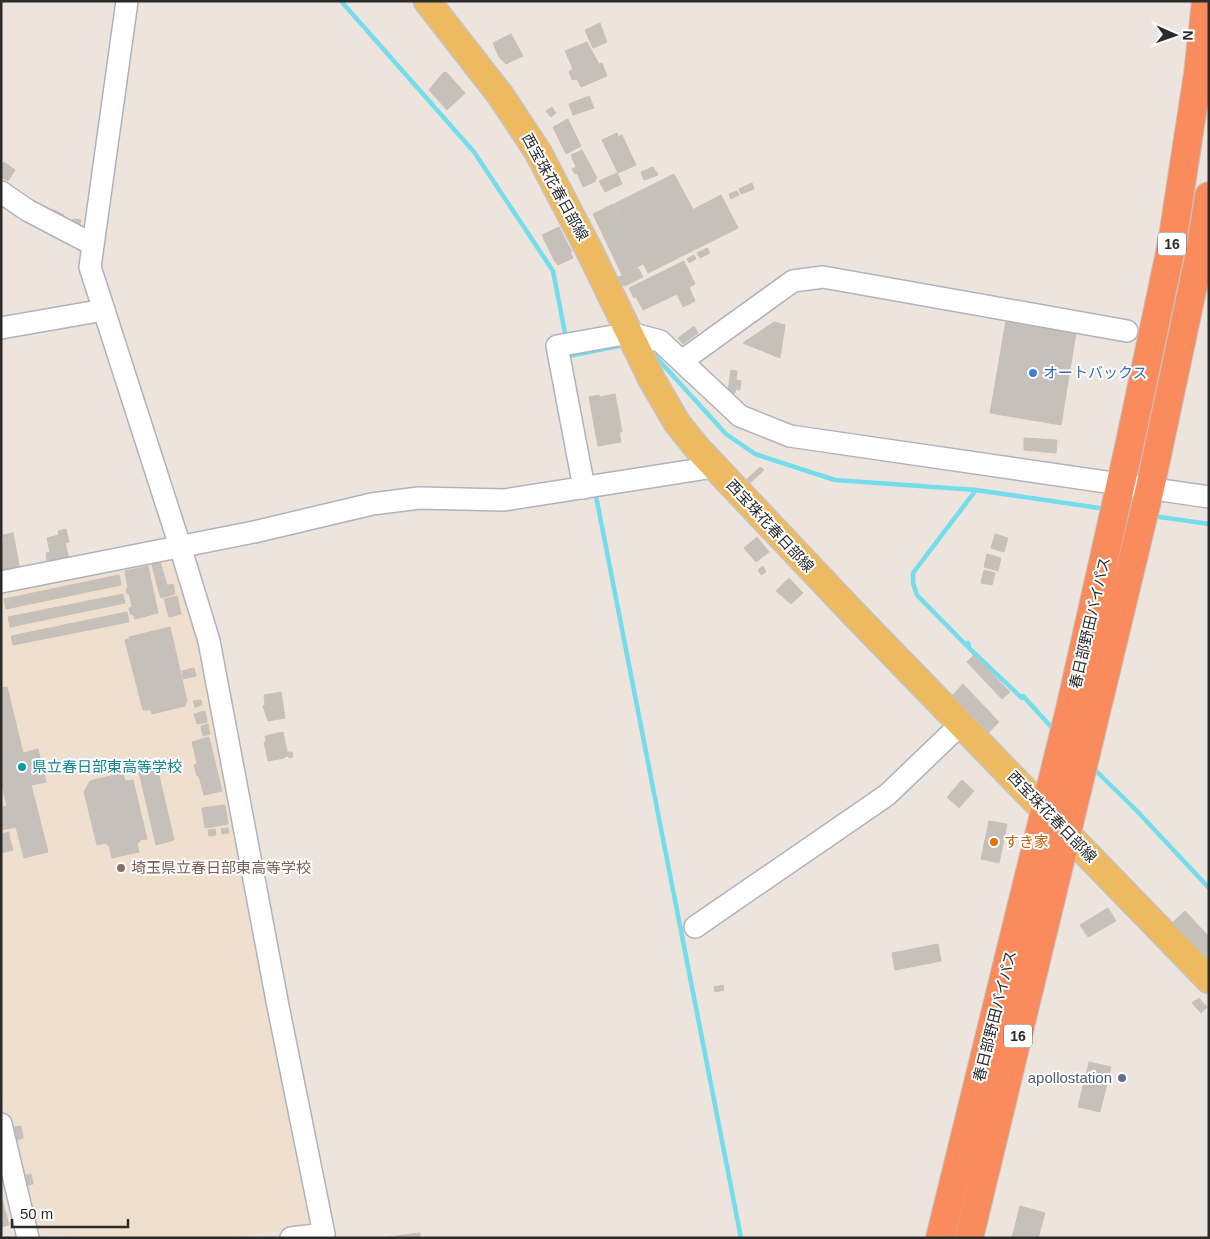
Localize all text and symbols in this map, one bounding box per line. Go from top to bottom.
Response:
north arrow [1150,10,1200,60]
text: N [1180,30,1196,41]
street label: 西宝珠花春日部線 [519,130,592,243]
road number: 16 [1158,232,1186,255]
place label: オートバックス [1043,364,1148,381]
marker: オートバックス [1027,367,1039,379]
street label: 西宝珠花春日部線 [723,476,818,575]
street label: 春日部野田バイパス [1066,555,1113,690]
place label: 県立春日部東高等学校 [32,758,182,775]
marker: 県立春日部東高等学校 [16,761,28,773]
street label: 西宝珠花春日部線 [1005,768,1100,866]
place label: すき家 [1004,833,1049,850]
marker: すき家 [988,836,1000,848]
place label: 埼玉県立春日部東高等学校 [131,859,311,876]
marker: 埼玉県立春日部東高等学校 [115,862,127,874]
street label: 春日部野田バイパス [970,948,1019,1083]
road number: 16 [1004,1024,1032,1048]
place label: apollostation [1028,1069,1112,1086]
marker: apollostation [1116,1072,1128,1084]
scale bar [12,1196,129,1228]
text: 50 m [20,1205,53,1222]

